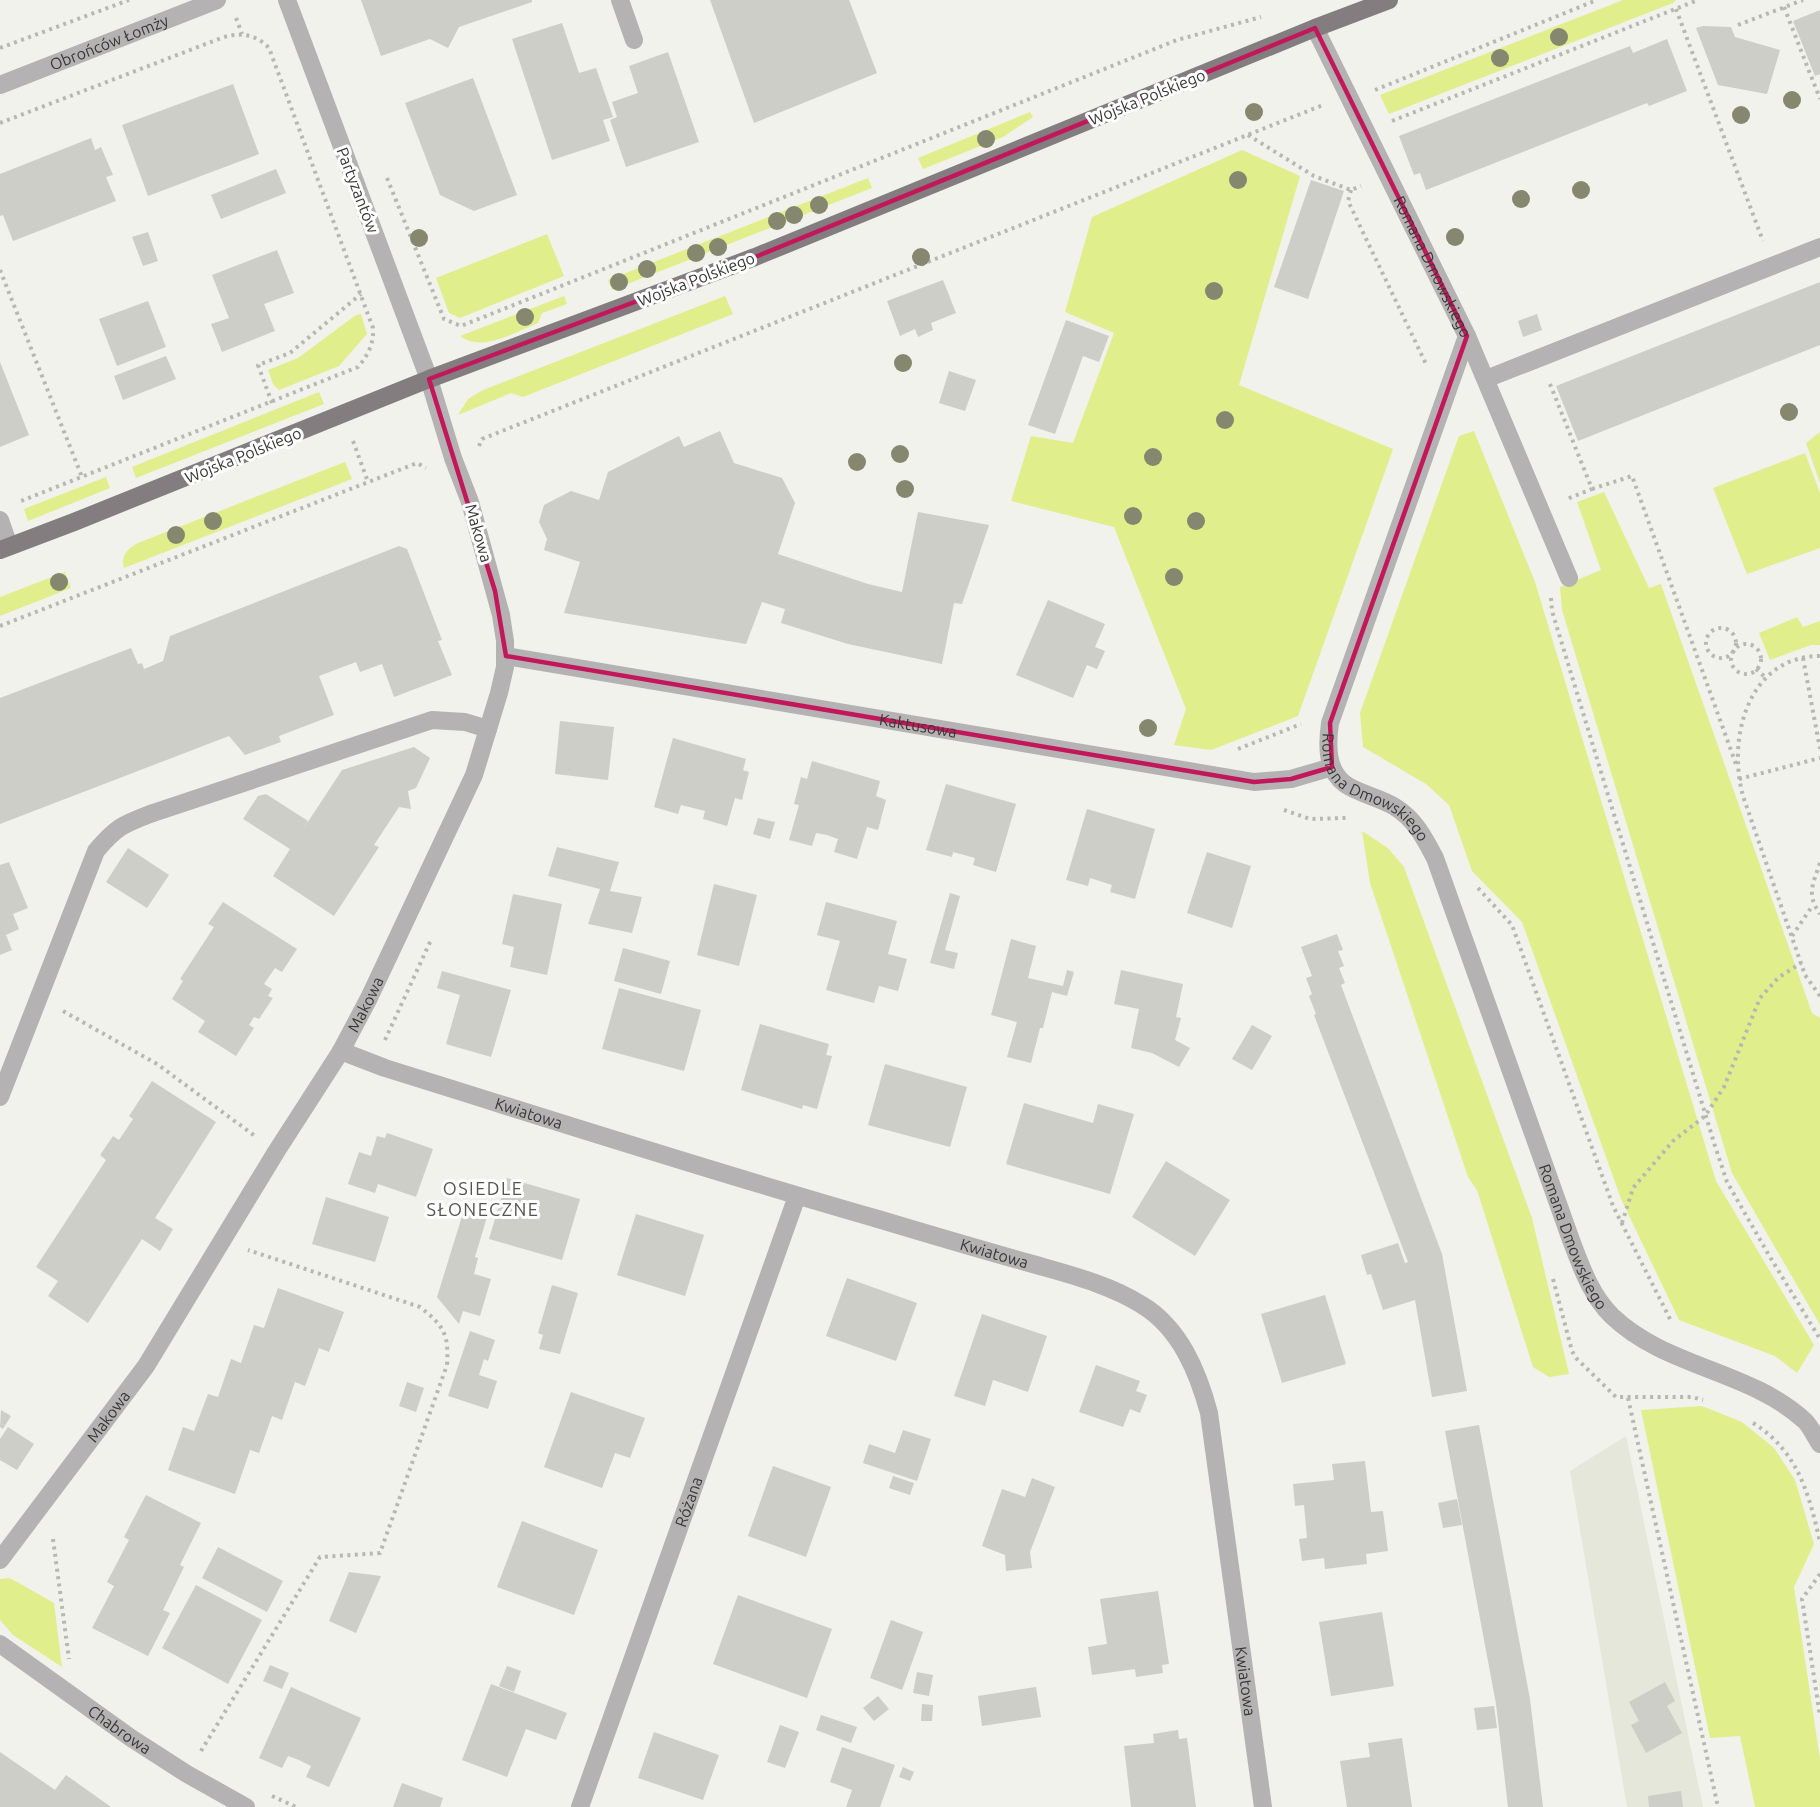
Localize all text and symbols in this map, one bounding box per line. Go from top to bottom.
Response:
street label: Obrońców Łomży [47,11,171,74]
street label: Wojska Polskiego [1086,65,1208,129]
street label: Partyzantów [333,145,383,236]
street label: Romana Dmowskiego [1390,193,1475,340]
street label: Wojska Polskiego [635,248,757,310]
street label: Wojska Polskiego [182,423,304,487]
street label: Makowa [462,502,496,564]
street label: Kaktusowa [878,710,958,741]
street label: Romana Dmowskiego [1319,733,1433,844]
street label: Makowa [344,974,387,1035]
street label: Kwiatowa [493,1094,565,1132]
street label: Romana Dmowskiego [1536,1161,1611,1313]
district label: OSIEDLE SŁONECZNE [427,1178,539,1219]
street label: Kwiatowa [958,1235,1030,1271]
street label: Makowa [83,1387,133,1446]
street label: Różana [671,1474,706,1529]
street label: Kwiatowa [1232,1645,1259,1717]
street label: Chabrowa [85,1701,154,1758]

